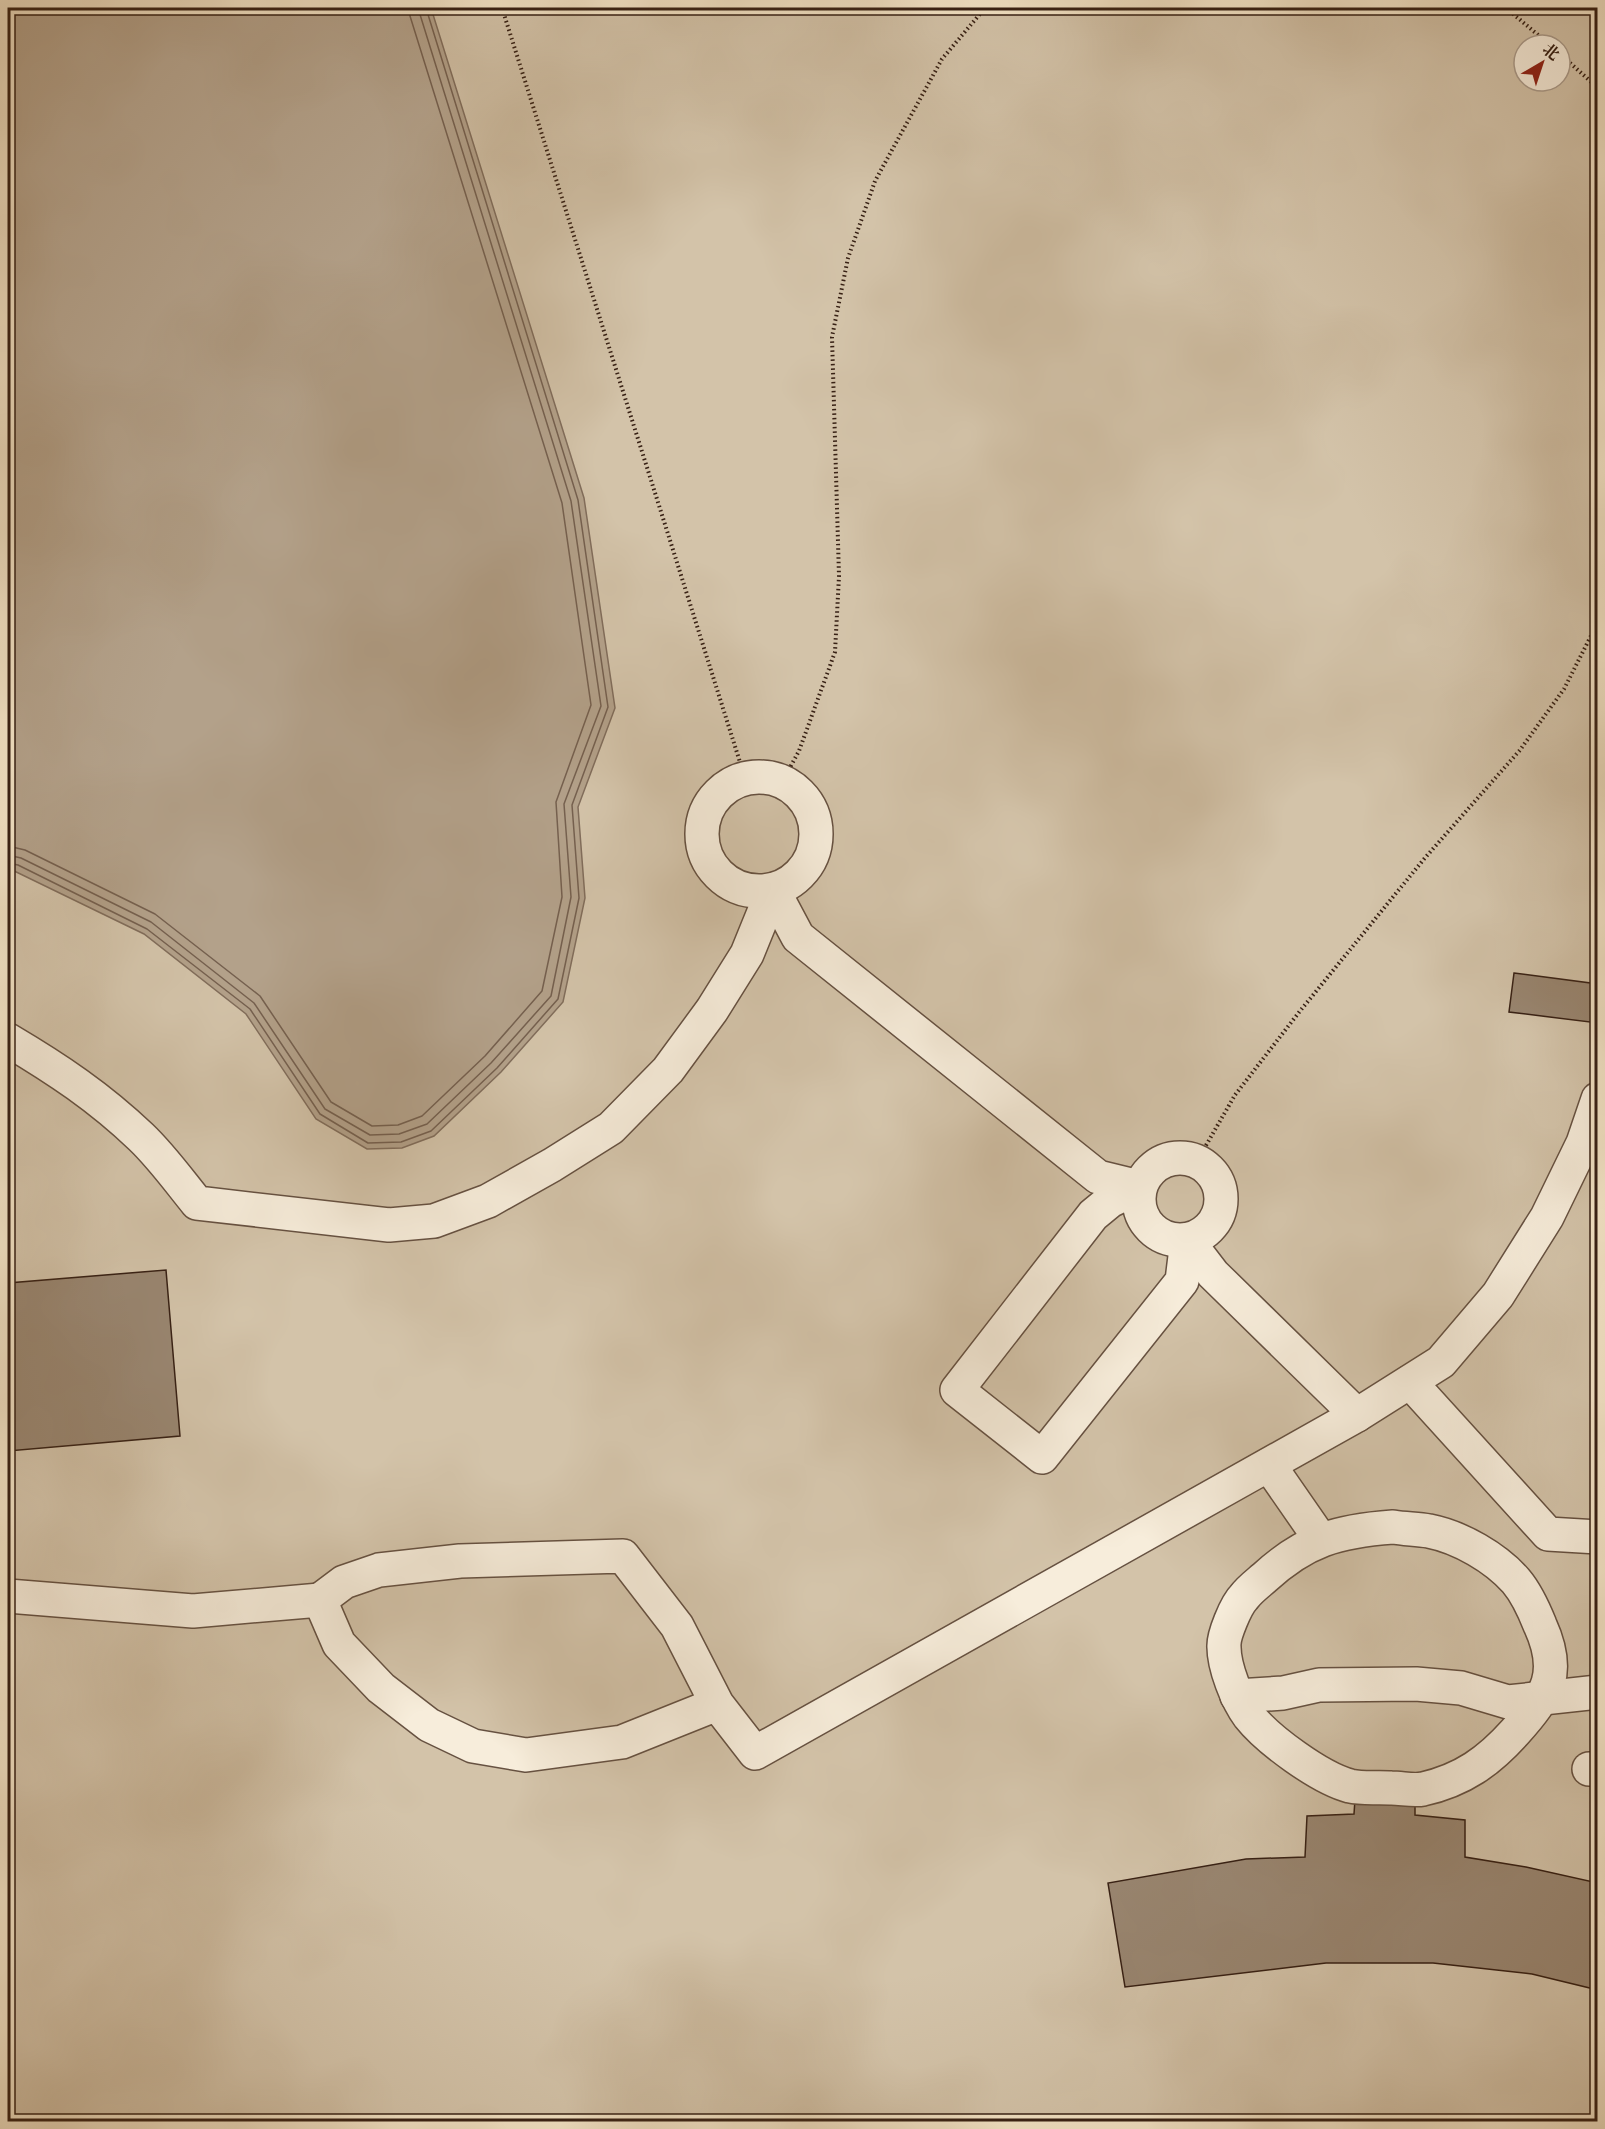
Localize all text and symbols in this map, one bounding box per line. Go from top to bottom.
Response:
north arrow [1512,33,1572,93]
text: 北 [1537,39,1563,66]

